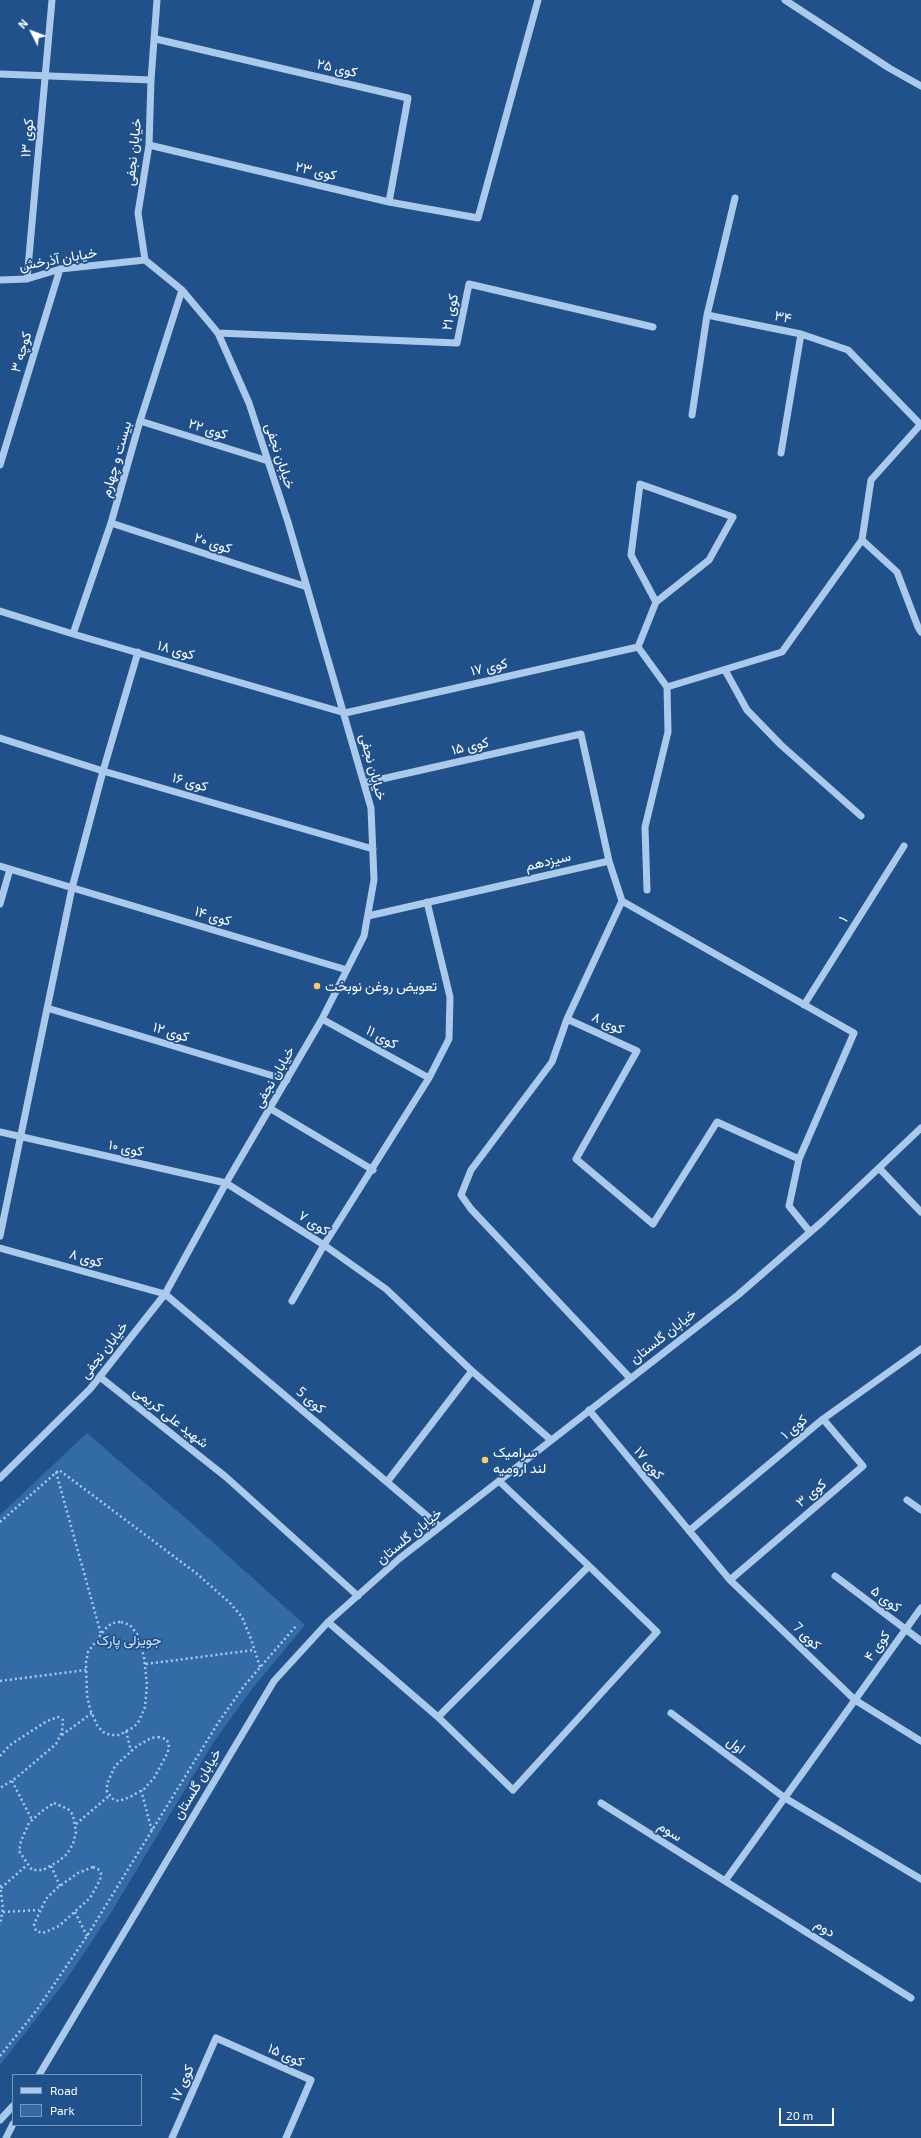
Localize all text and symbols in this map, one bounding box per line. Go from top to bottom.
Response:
north arrow [12,12,52,52]
text: N [15,16,30,31]
street label: کوی ۲۵ [315,55,359,81]
street label: خیابان نجفی [121,117,145,187]
street label: کوی ۱۳ [17,118,37,158]
street label: کوی ۲۳ [294,158,338,184]
street label: خیابان آذرخش [18,244,98,274]
street label: کوی ۲۱ [438,292,462,332]
street label: ۳۴ [773,307,793,327]
street label: کوچه ۳ [7,330,35,374]
street label: کوی ۲۲ [186,415,230,443]
street label: بیست و چهارم [97,419,135,499]
street label: خیابان نجفی [261,421,299,491]
street label: کوی ۲۰ [192,529,234,557]
street label: کوی ۱۸ [156,637,196,663]
street label: کوی ۱۷ [469,655,509,679]
street label: خیابان نجفی [356,732,390,802]
street label: کوی ۱۵ [450,734,490,758]
street label: کوی ۱۶ [170,769,210,795]
street label: سیزدهم [524,848,572,874]
street label: کوی ۱۴ [193,902,233,930]
street label: ۱ [835,913,851,925]
place label: تعویض روغن نوبخت [325,978,437,994]
marker: تعویض روغن نوبخت [312,981,322,991]
street label: کوی ۸ [589,1008,627,1038]
street label: کوی ۱۲ [151,1019,191,1045]
street label: کوی ۱۱ [363,1022,401,1052]
street label: خیابان نجفی [250,1043,298,1111]
street label: کوی ۱۰ [107,1136,145,1160]
street label: کوی ۷ [295,1207,333,1239]
street label: کوی ۸ [67,1245,105,1271]
street label: خیابان گلستان [627,1305,699,1367]
street label: خیابان نجفی [76,1318,132,1382]
street label: شهید علی کریمی [130,1382,212,1452]
street label: کوی 5 [293,1383,329,1417]
street label: کوی ۱ [777,1411,811,1443]
street label: کوی ۱۷ [630,1443,668,1483]
place label: سرامیک لند ارومیه [493,1444,546,1476]
marker: سرامیک لند ارومیه [480,1455,490,1465]
street label: کوی ۳ [792,1475,830,1511]
street label: خیابان گلستان [373,1504,445,1568]
street label: کوی ۵ [867,1582,905,1616]
street label: کوی 7 [789,1619,825,1653]
street label: کوی ۴ [860,1628,894,1664]
park label: جویزلی پارک [97,1632,161,1648]
street label: اول [724,1733,748,1757]
street label: خیابان گلستان [169,1746,225,1822]
street label: سوم [655,1817,685,1845]
street label: دوم [812,1915,838,1941]
street label: کوی ۱۵ [265,2040,307,2070]
street label: کوی ۱۷ [167,2062,197,2104]
legend [12,2074,142,2126]
text: Road [50,2083,78,2097]
scale bar [781,2100,836,2126]
text: Park [50,2103,75,2117]
text: 20 m [786,2108,813,2122]

